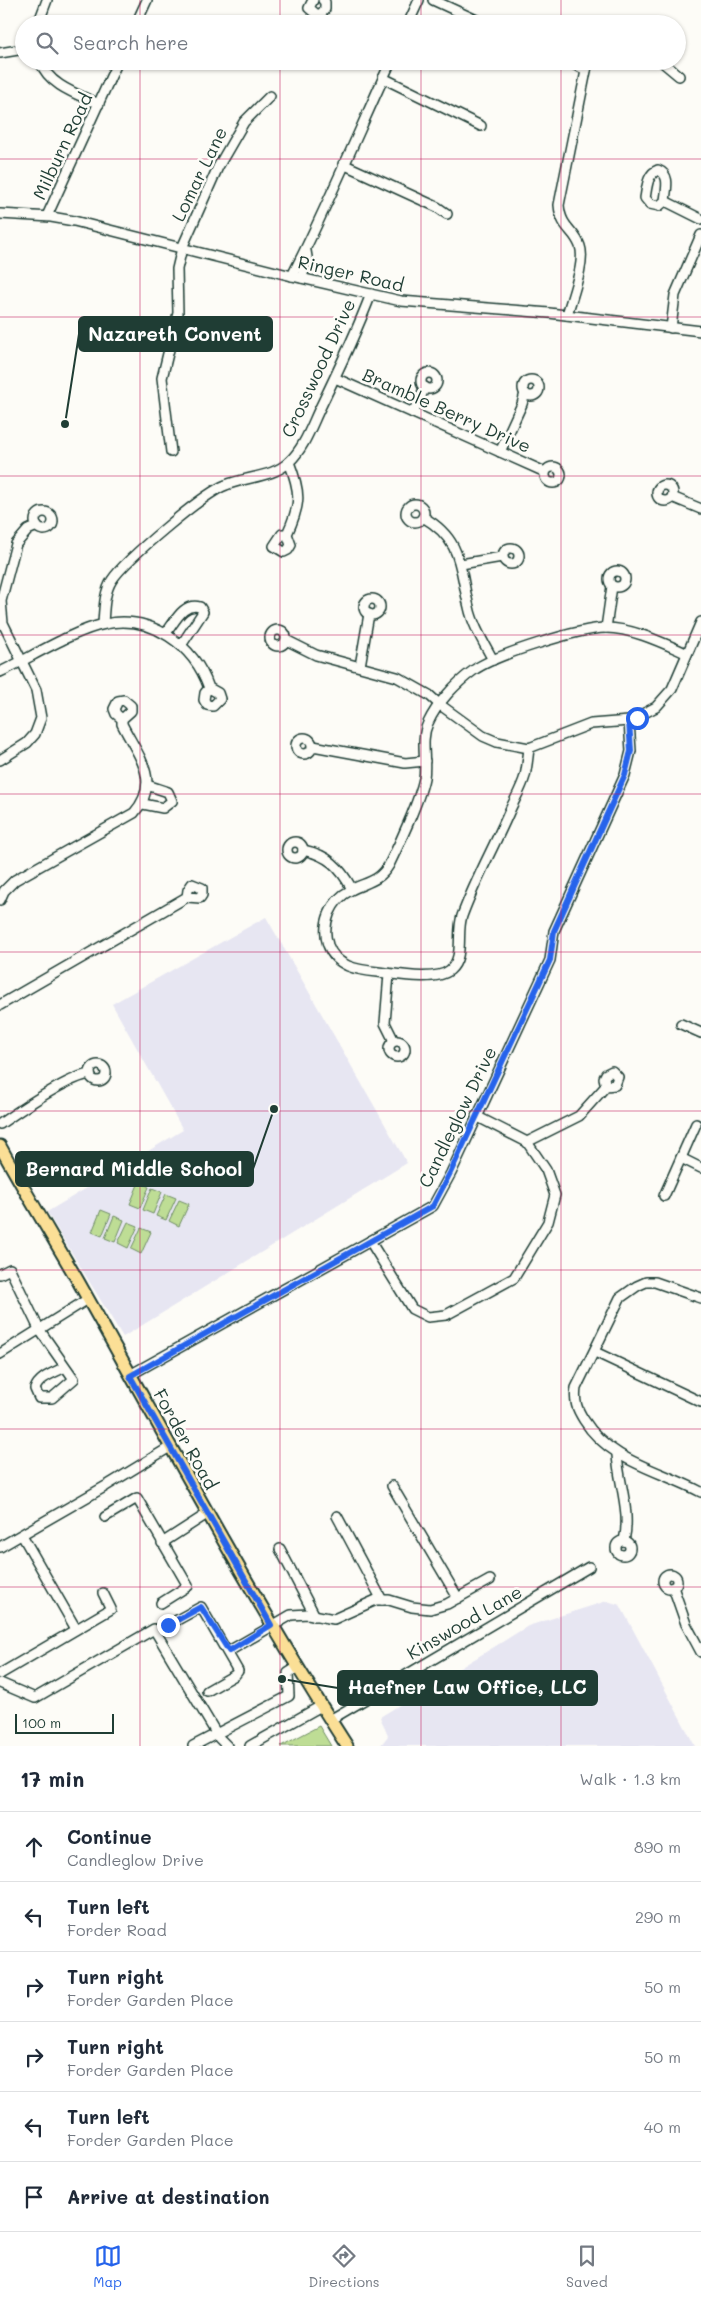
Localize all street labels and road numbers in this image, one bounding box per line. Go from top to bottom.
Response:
street label: Milburn Road [27,89,97,203]
street label: Lomar Lane [166,123,232,225]
street label: Ringer Road [296,249,406,297]
street label: Crosswood Drive [275,295,361,441]
street label: Bramble Berry Drive [359,362,535,458]
street label: Candleglow Drive [412,1043,502,1191]
street label: Forder Road [148,1384,224,1494]
street label: Kinswood Lane [402,1579,526,1665]

